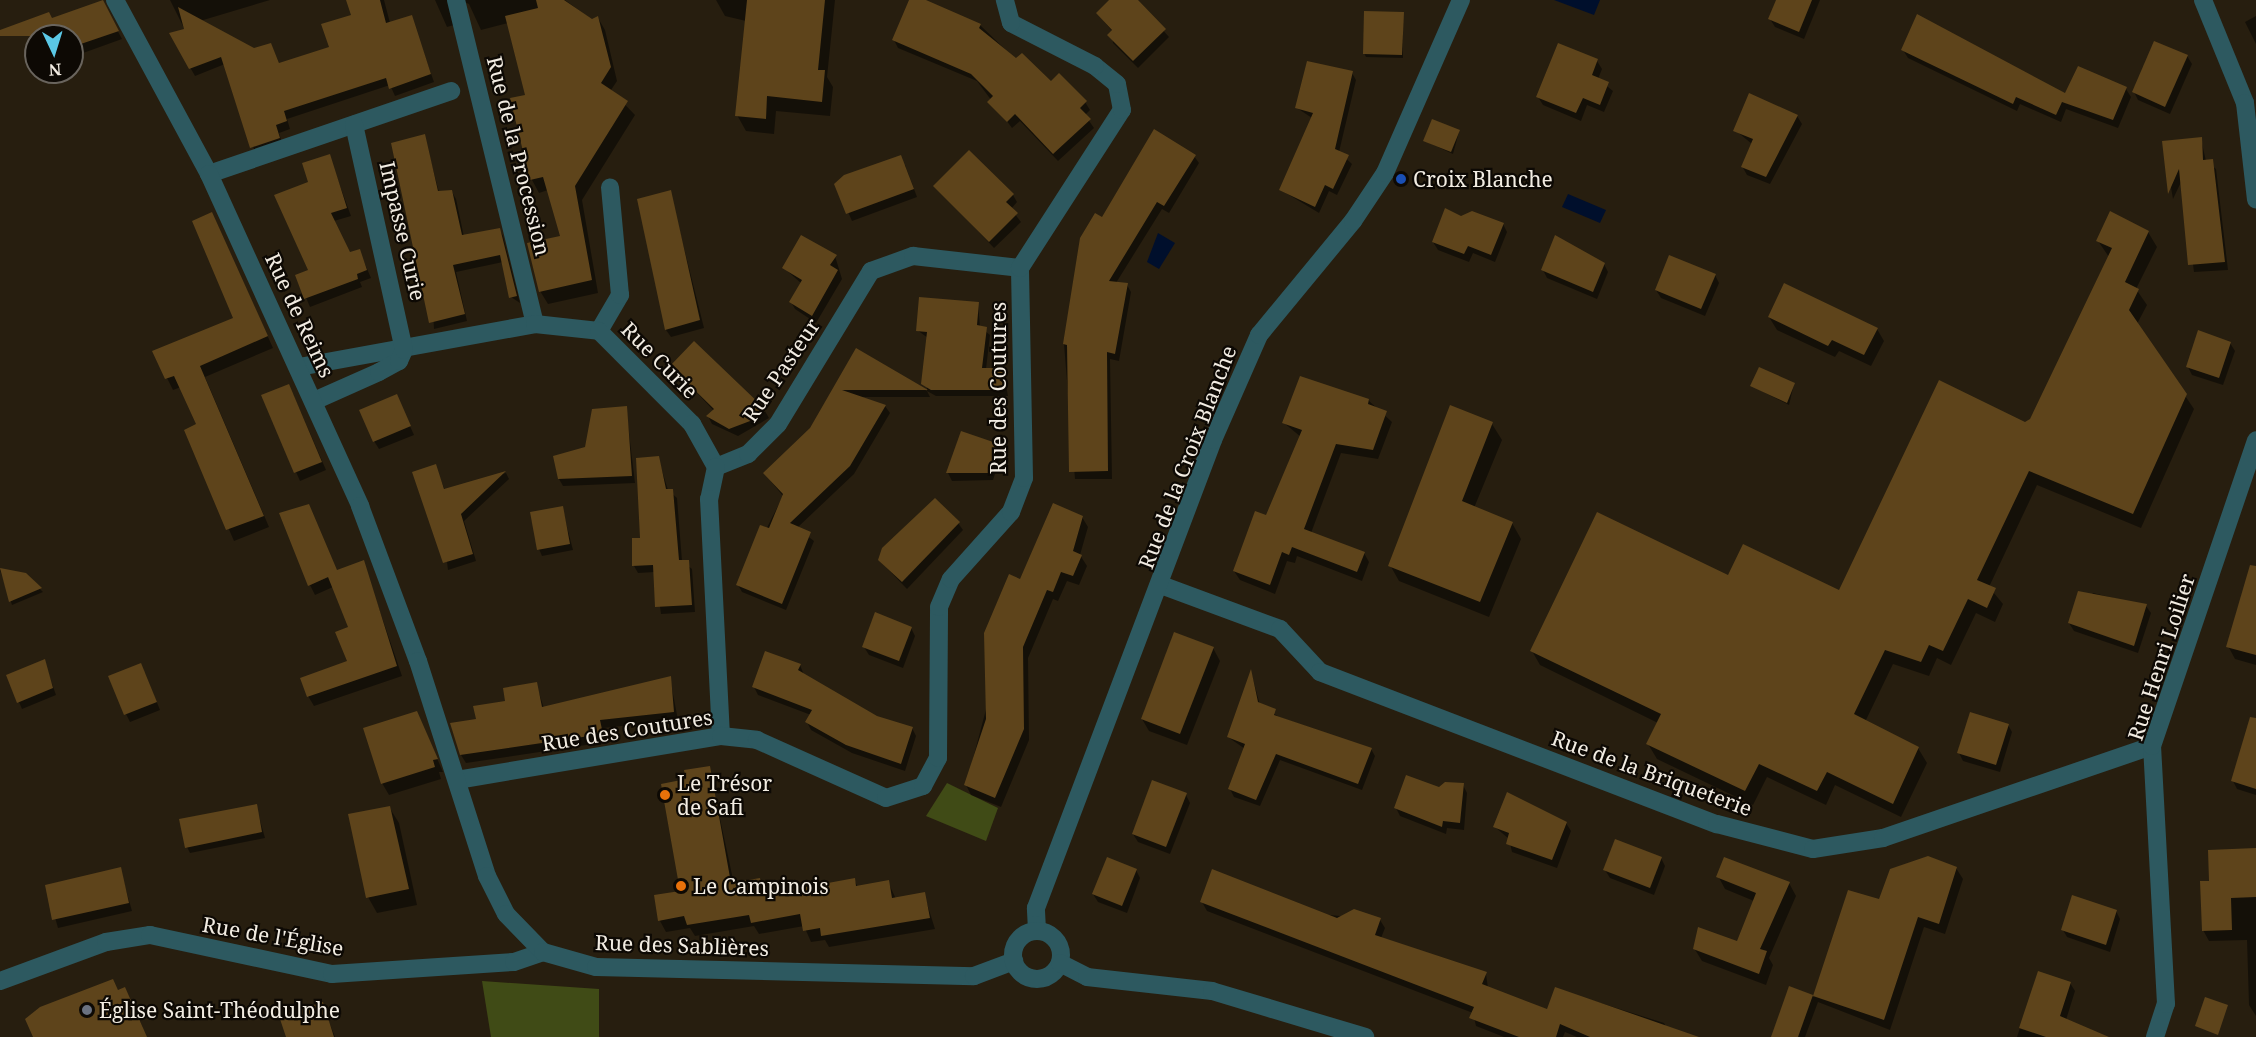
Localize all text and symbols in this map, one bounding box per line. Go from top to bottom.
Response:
north arrow [24,24,84,84]
street label: Rue de la Procession [482,54,556,258]
text: N [48,59,62,81]
street label: Impasse Curie [375,159,431,303]
place label: Croix Blanche [1413,166,1553,192]
marker: Croix Blanche [1394,172,1408,186]
street label: Rue de Reims [260,249,340,381]
street label: Rue des Coutures [985,302,1011,474]
street label: Rue Pasteur [737,313,825,427]
street label: Rue Curie [616,316,704,404]
street label: Rue de la Croix Blanche [1133,342,1241,572]
street label: Rue Henri Loilier [2122,571,2200,743]
street label: Rue des Coutures [540,704,714,756]
street label: Rue de la Briqueterie [1548,725,1756,821]
place label: Le Trésor de Safi [677,770,772,820]
marker: Le Trésor de Safi [658,788,672,802]
place label: Le Campinois [693,873,829,899]
marker: Le Campinois [674,879,688,893]
street label: Rue de l'Église [200,911,346,961]
street label: Rue des Sablières [595,929,769,961]
place label: Église Saint-Théodulphe [99,997,340,1023]
marker: Église Saint-Théodulphe [80,1003,94,1017]

